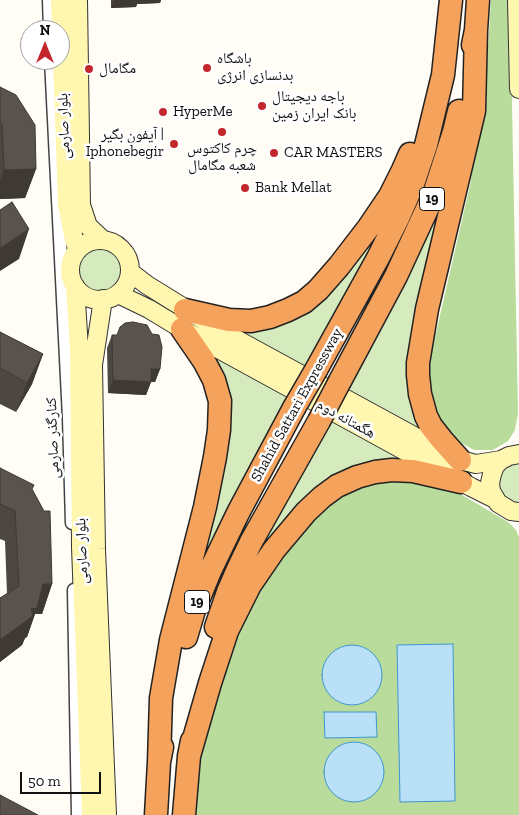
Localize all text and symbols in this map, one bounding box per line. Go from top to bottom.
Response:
north arrow [20,20,70,70]
text: N [40,22,50,39]
place label: باشگاه بدنسازی انرژی [217,50,293,85]
place label: مگامال [99,60,136,78]
marker: باشگاه بدنسازی انرژی [201,62,213,74]
marker: مگامال [83,63,95,75]
place label: باجه دیجیتال بانک ایران زمین [272,88,356,123]
street label: بلوار صارمی [54,93,74,159]
marker: باجه دیجیتال بانک ایران زمین [256,100,268,112]
place label: HyperMe [173,103,233,121]
marker: HyperMe [157,106,169,118]
place label: آیفون بگیر | Iphonebegir [86,126,164,161]
marker: چرم کاکتوس شعبه مگامال [216,126,228,138]
marker: آیفون بگیر | Iphonebegir [168,138,180,150]
place label: چرم کاکتوس شعبه مگامال [187,140,257,175]
place label: CAR MASTERS [284,144,382,162]
marker: CAR MASTERS [268,147,280,159]
place label: Bank Mellat [255,179,332,197]
marker: Bank Mellat [239,182,251,194]
road number: 19 [420,188,444,210]
street label: Shahid Sattari Expressway [247,325,347,485]
street label: هگمتانه دوم [313,395,379,443]
street label: کنارگذر صارمی [43,397,63,479]
street label: بلوار صارمی [72,518,92,584]
road number: 19 [184,590,210,614]
scale bar [22,762,104,794]
text: 50 m [28,772,61,790]

